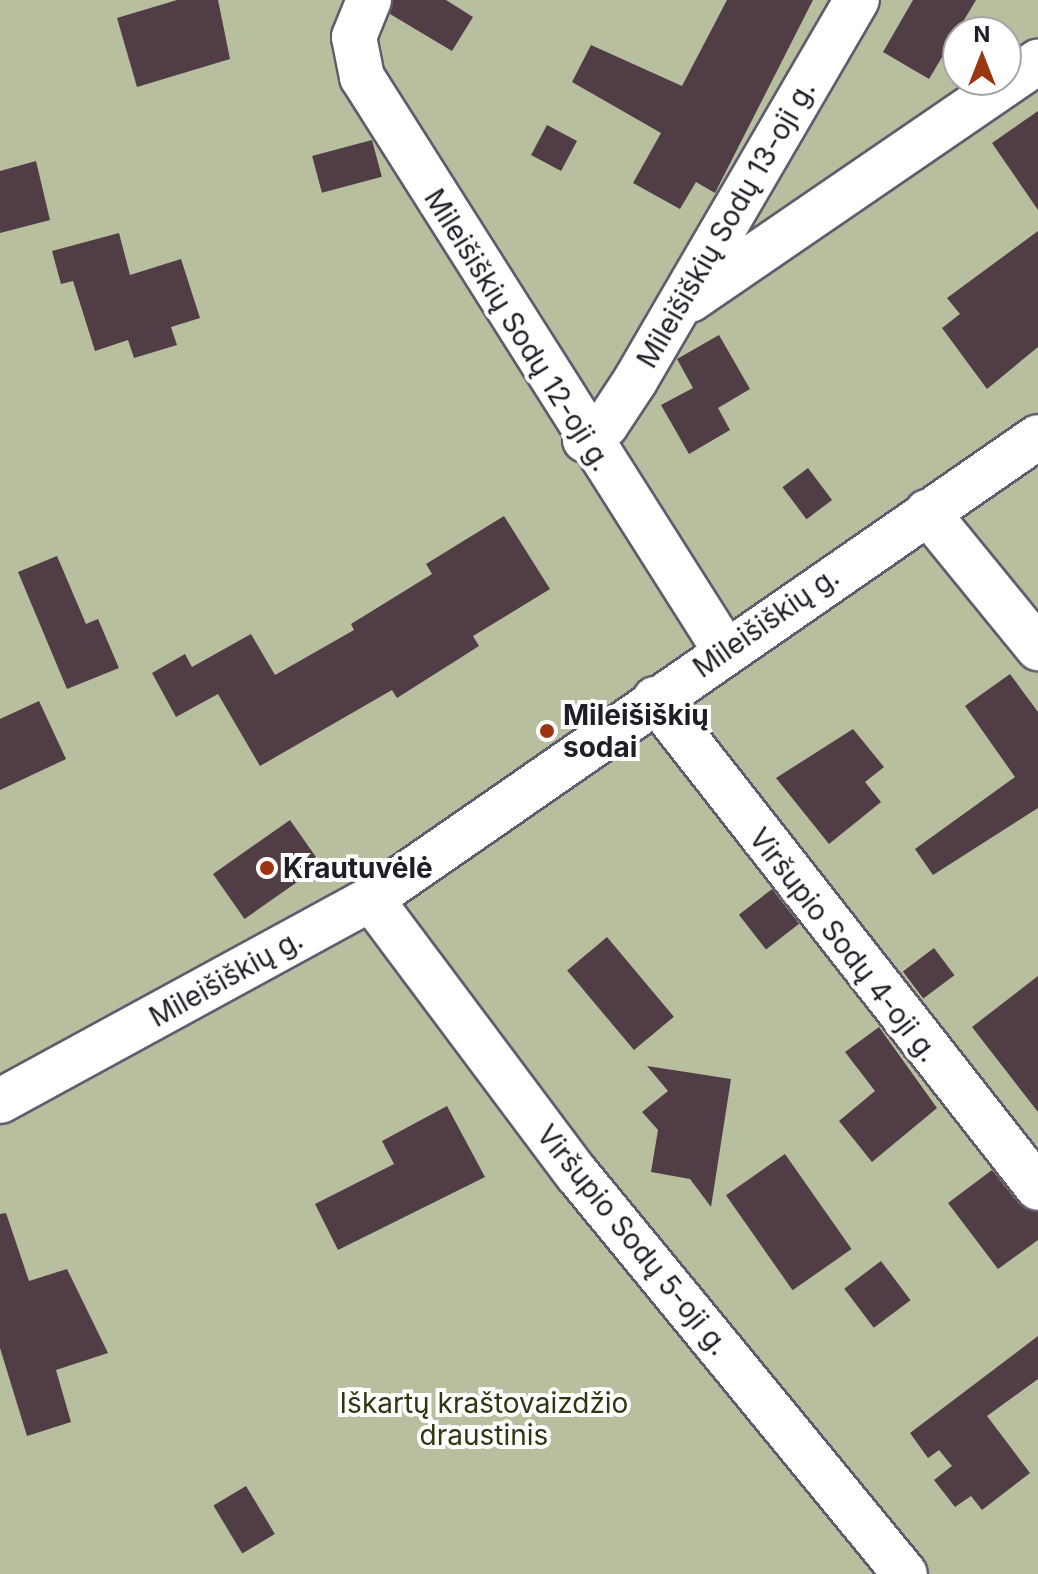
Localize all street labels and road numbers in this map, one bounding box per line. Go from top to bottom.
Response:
street label: Mileišiškių Sodų 13-oji g. [630,74,822,374]
street label: Mileišiškių Sodų 12-oji g. [417,183,619,477]
street label: Mileišiškių g. [687,559,845,685]
street label: Viršupio Sodų 4-oji g. [742,821,946,1069]
street label: Mileišiškių g. [143,922,309,1034]
street label: Viršupio Sodų 5-oji g. [530,1118,736,1362]

